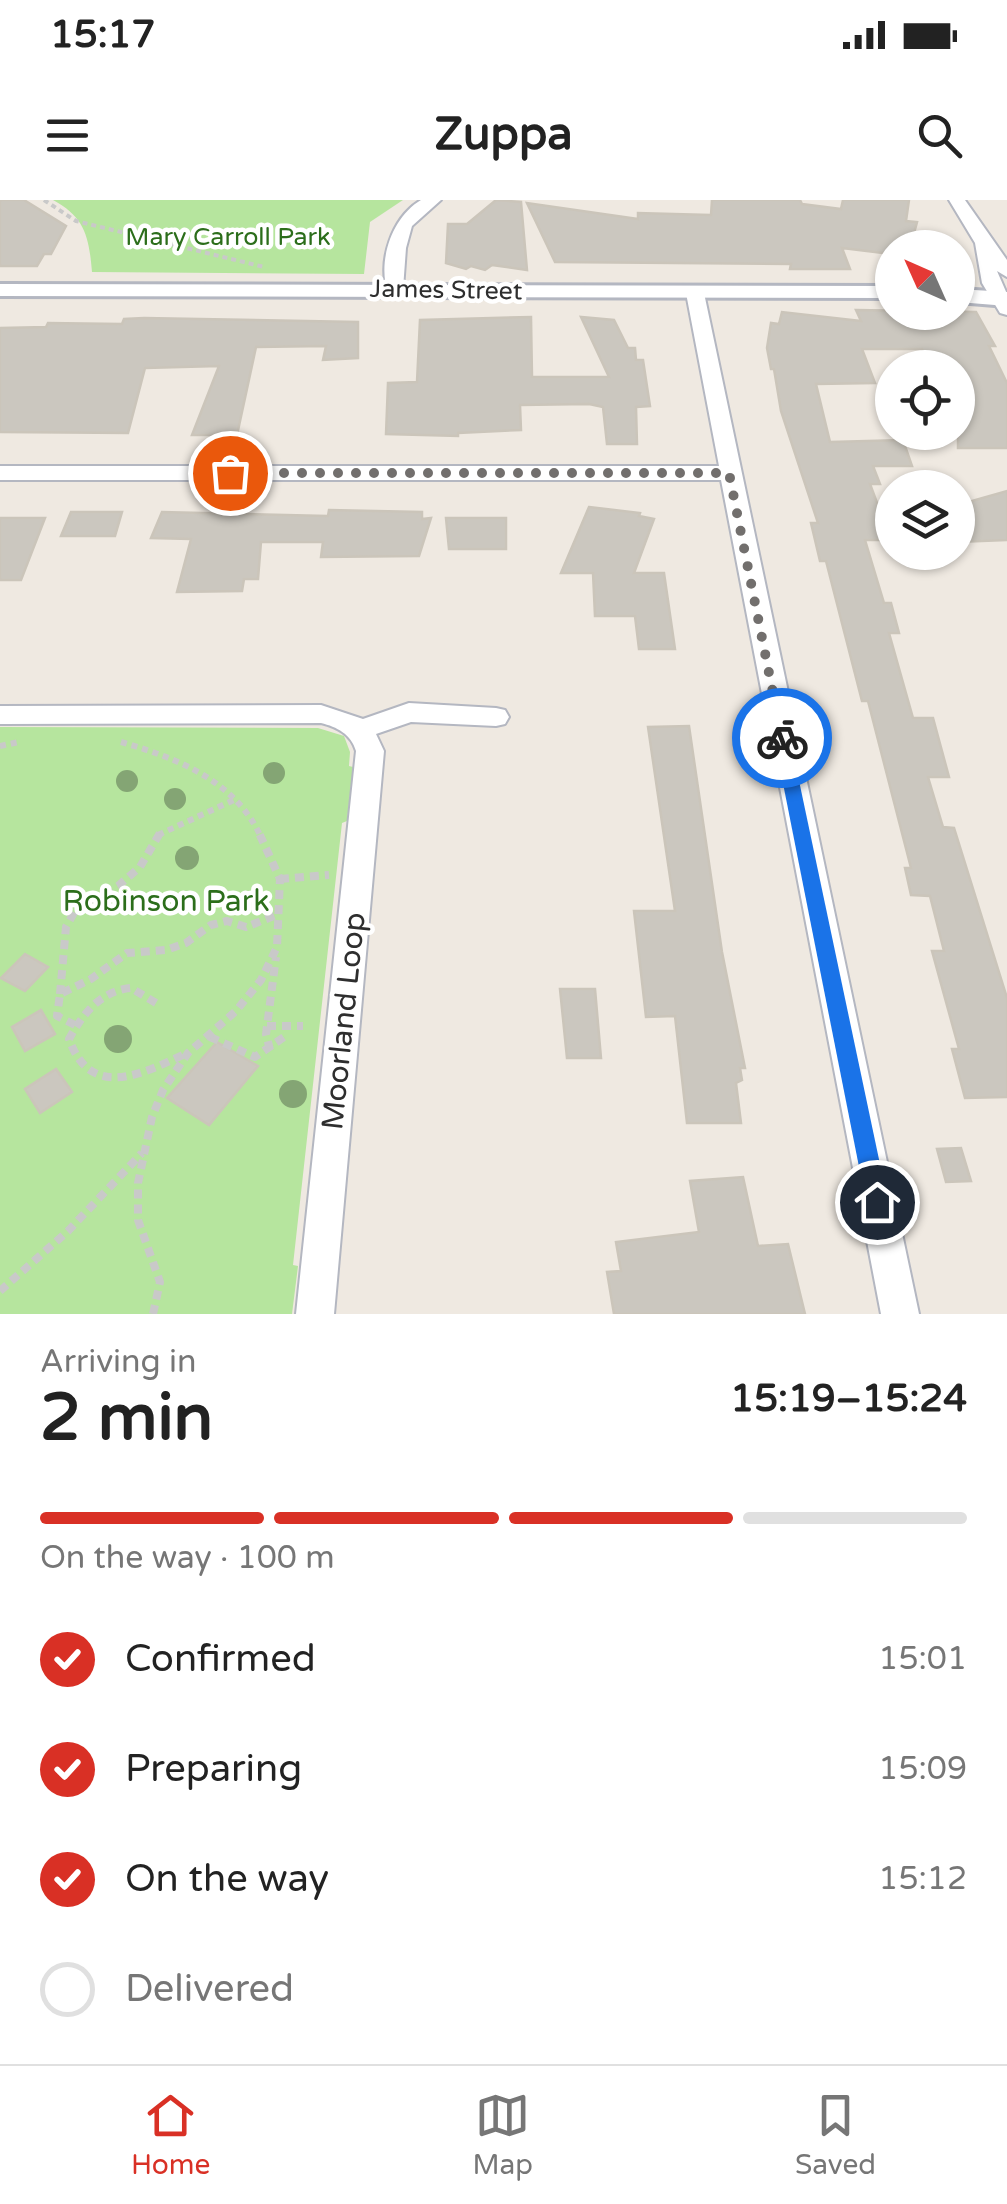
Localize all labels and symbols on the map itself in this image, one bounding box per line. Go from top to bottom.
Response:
park label: Mary Carroll Park [125,222,331,252]
north arrow [875,230,975,330]
street label: James Street [369,274,523,306]
pin [188,431,273,516]
courier [732,688,832,788]
park label: Robinson Park [62,883,270,920]
street label: Moorland Loop [314,910,374,1132]
pin [835,1160,920,1245]

